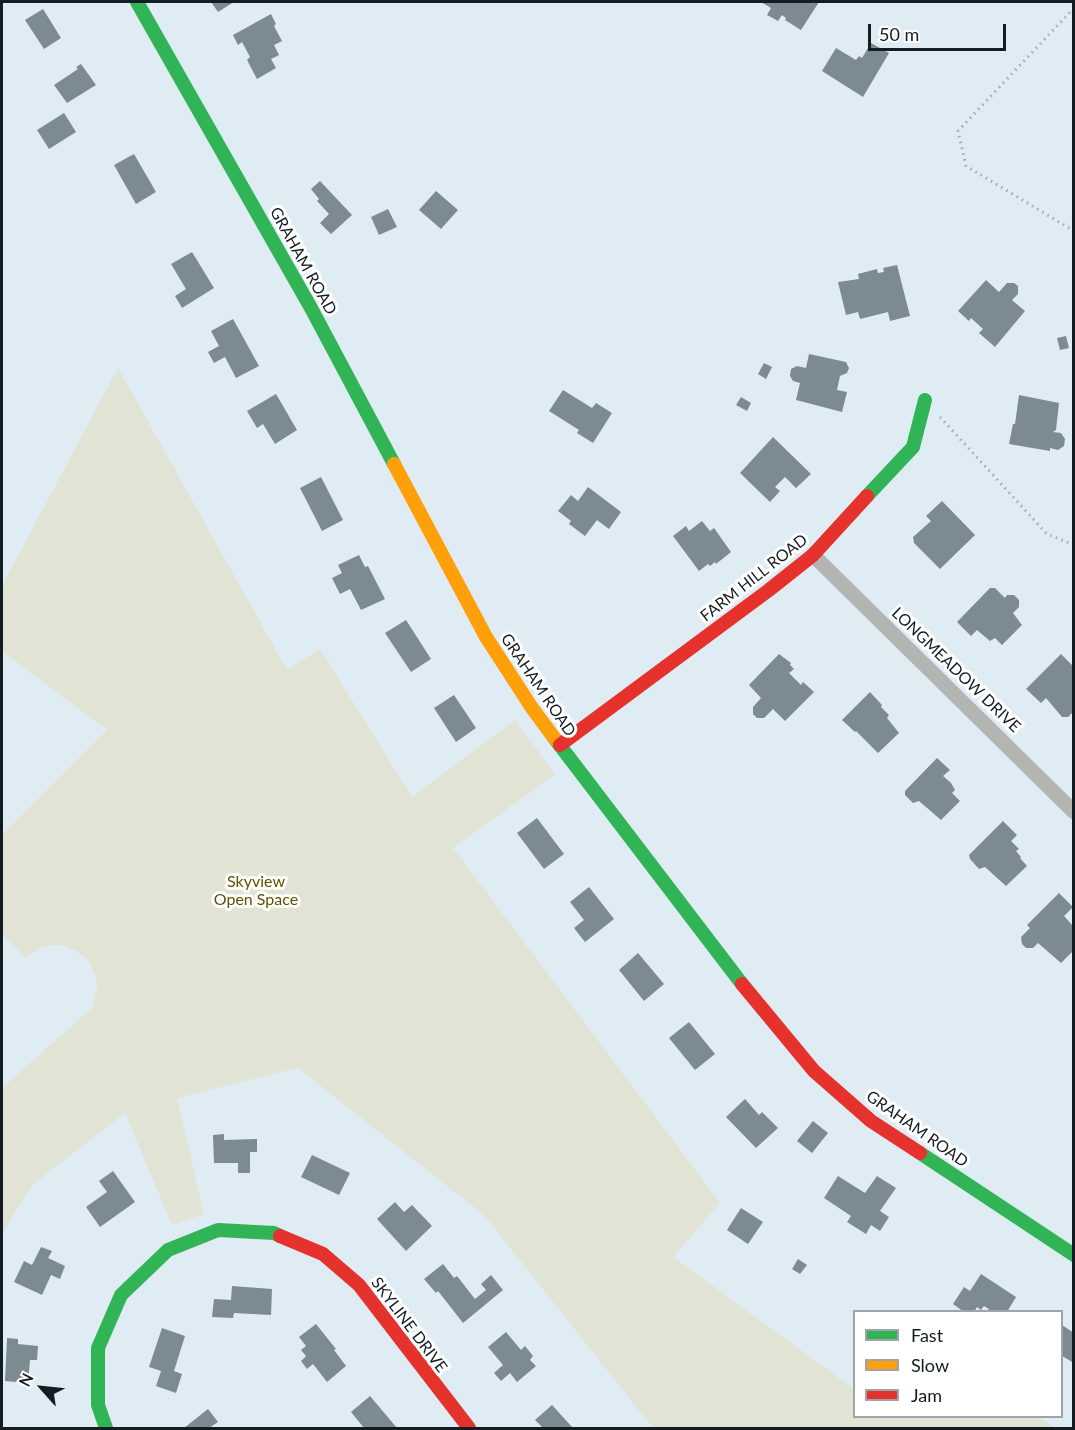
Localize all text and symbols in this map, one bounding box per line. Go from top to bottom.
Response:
scale bar [871,12,1009,50]
text: 50 m [879,23,919,45]
street label: GRAHAM ROAD [266,204,340,318]
street label: FARM HILL ROAD [697,530,811,626]
street label: LONGMEADOW DRIVE [888,604,1024,736]
street label: GRAHAM ROAD [497,630,579,740]
park label: Skyview Open Space [214,872,298,910]
street label: GRAHAM ROAD [862,1087,972,1171]
street label: SKYLINE DRIVE [367,1274,451,1376]
legend [853,1310,1063,1418]
text: Fast [911,1324,943,1346]
text: Slow [911,1354,949,1376]
north arrow [12,1358,72,1418]
text: N [14,1370,37,1389]
text: Jam [911,1384,942,1406]

